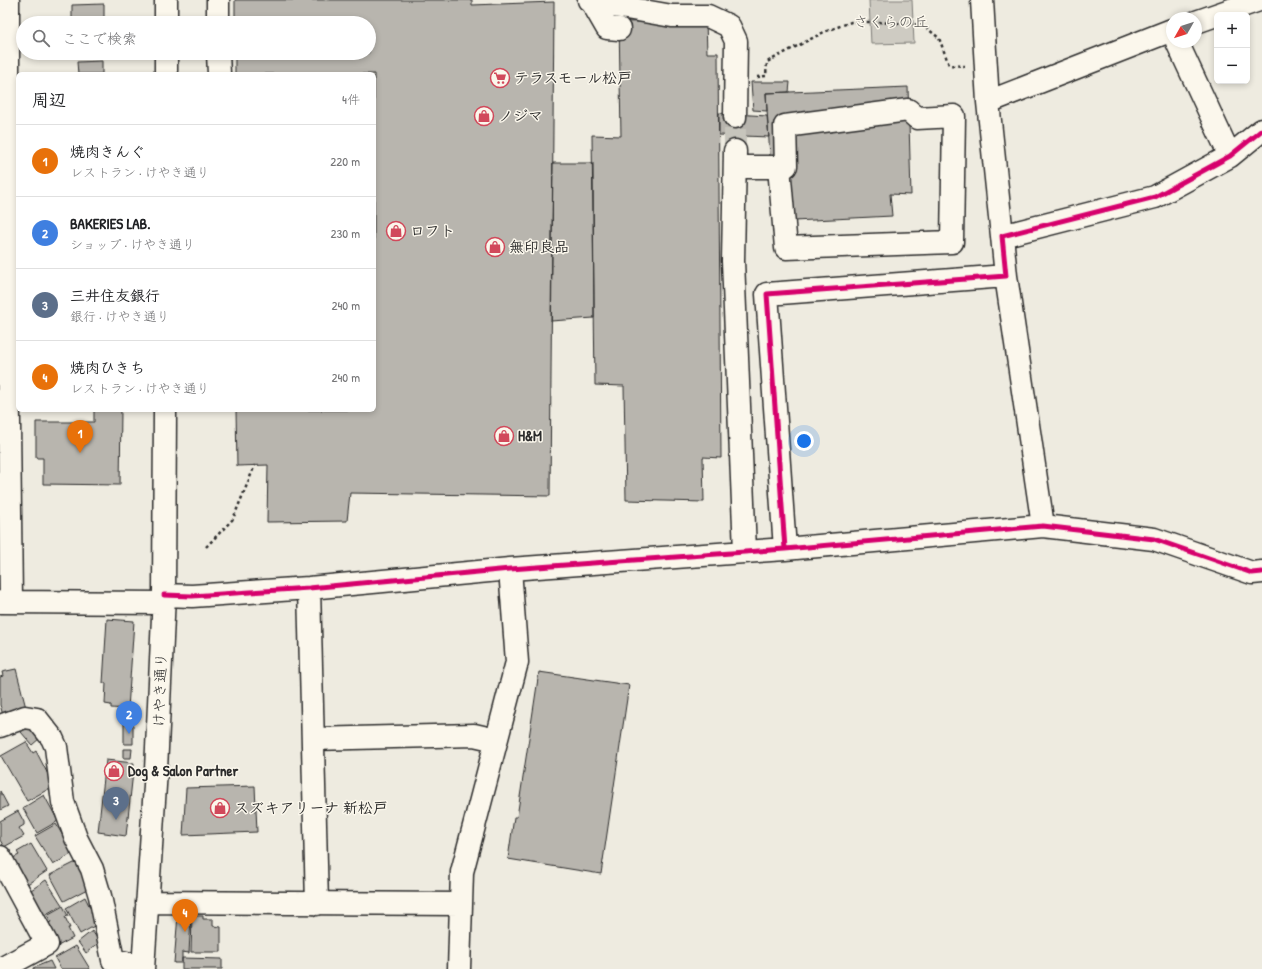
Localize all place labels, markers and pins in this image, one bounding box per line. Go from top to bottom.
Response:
supermarket icon: テラスモール松戸 [489,67,511,89]
place label: テラスモール松戸 [514,67,632,88]
shop icon: ノジマ [473,105,495,127]
place label: ノジマ [498,105,543,126]
shop icon: ロフト [385,220,407,242]
place label: ロフト [410,220,455,241]
shop icon: 無印良品 [484,236,506,258]
place label: 無印良品 [509,236,569,257]
pin: 1 [67,420,93,453]
shop icon: H&M [493,425,515,447]
place label: H&M [518,425,542,446]
pin: 2 [116,701,142,734]
shop icon: Dog & Salon Partner [103,760,125,782]
place label: Dog & Salon Partner [128,760,239,782]
pin: 3 [103,787,129,820]
shop icon: スズキアリーナ 新松戸 [209,797,231,819]
place label: スズキアリーナ 新松戸 [234,797,388,818]
pin: 4 [172,899,198,932]

